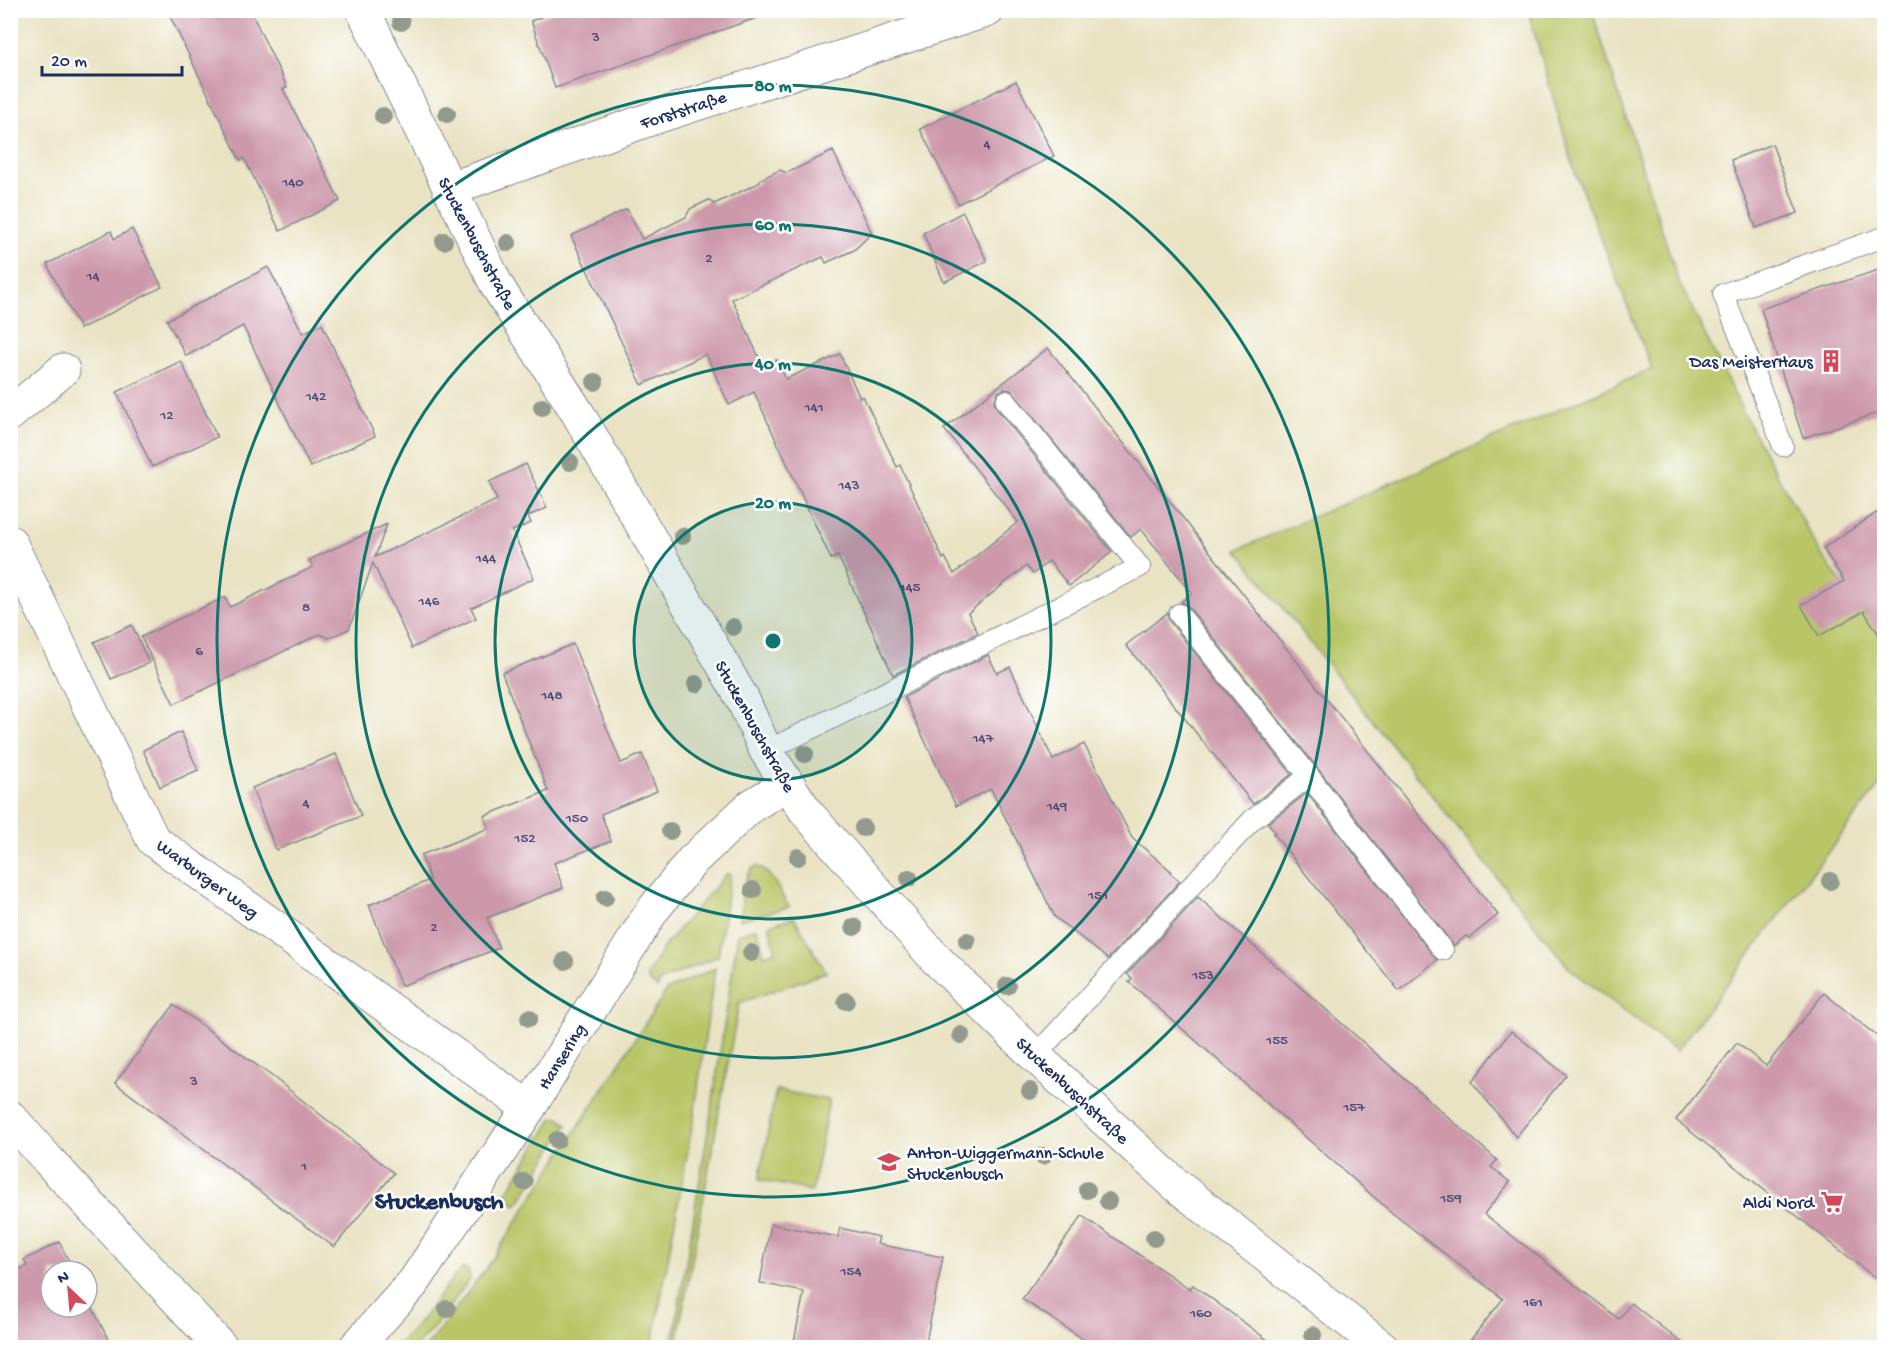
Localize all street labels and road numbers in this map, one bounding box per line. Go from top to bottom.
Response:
street label: Forststraße [637,87,730,135]
street label: Stuckenbuschstraße [432,174,520,315]
street label: Stuckenbuschstraße [709,658,799,797]
street label: Warburger Weg [151,836,262,924]
street label: Hansering [535,1020,592,1094]
street label: Stuckenbuschstraße [1010,1034,1133,1150]

